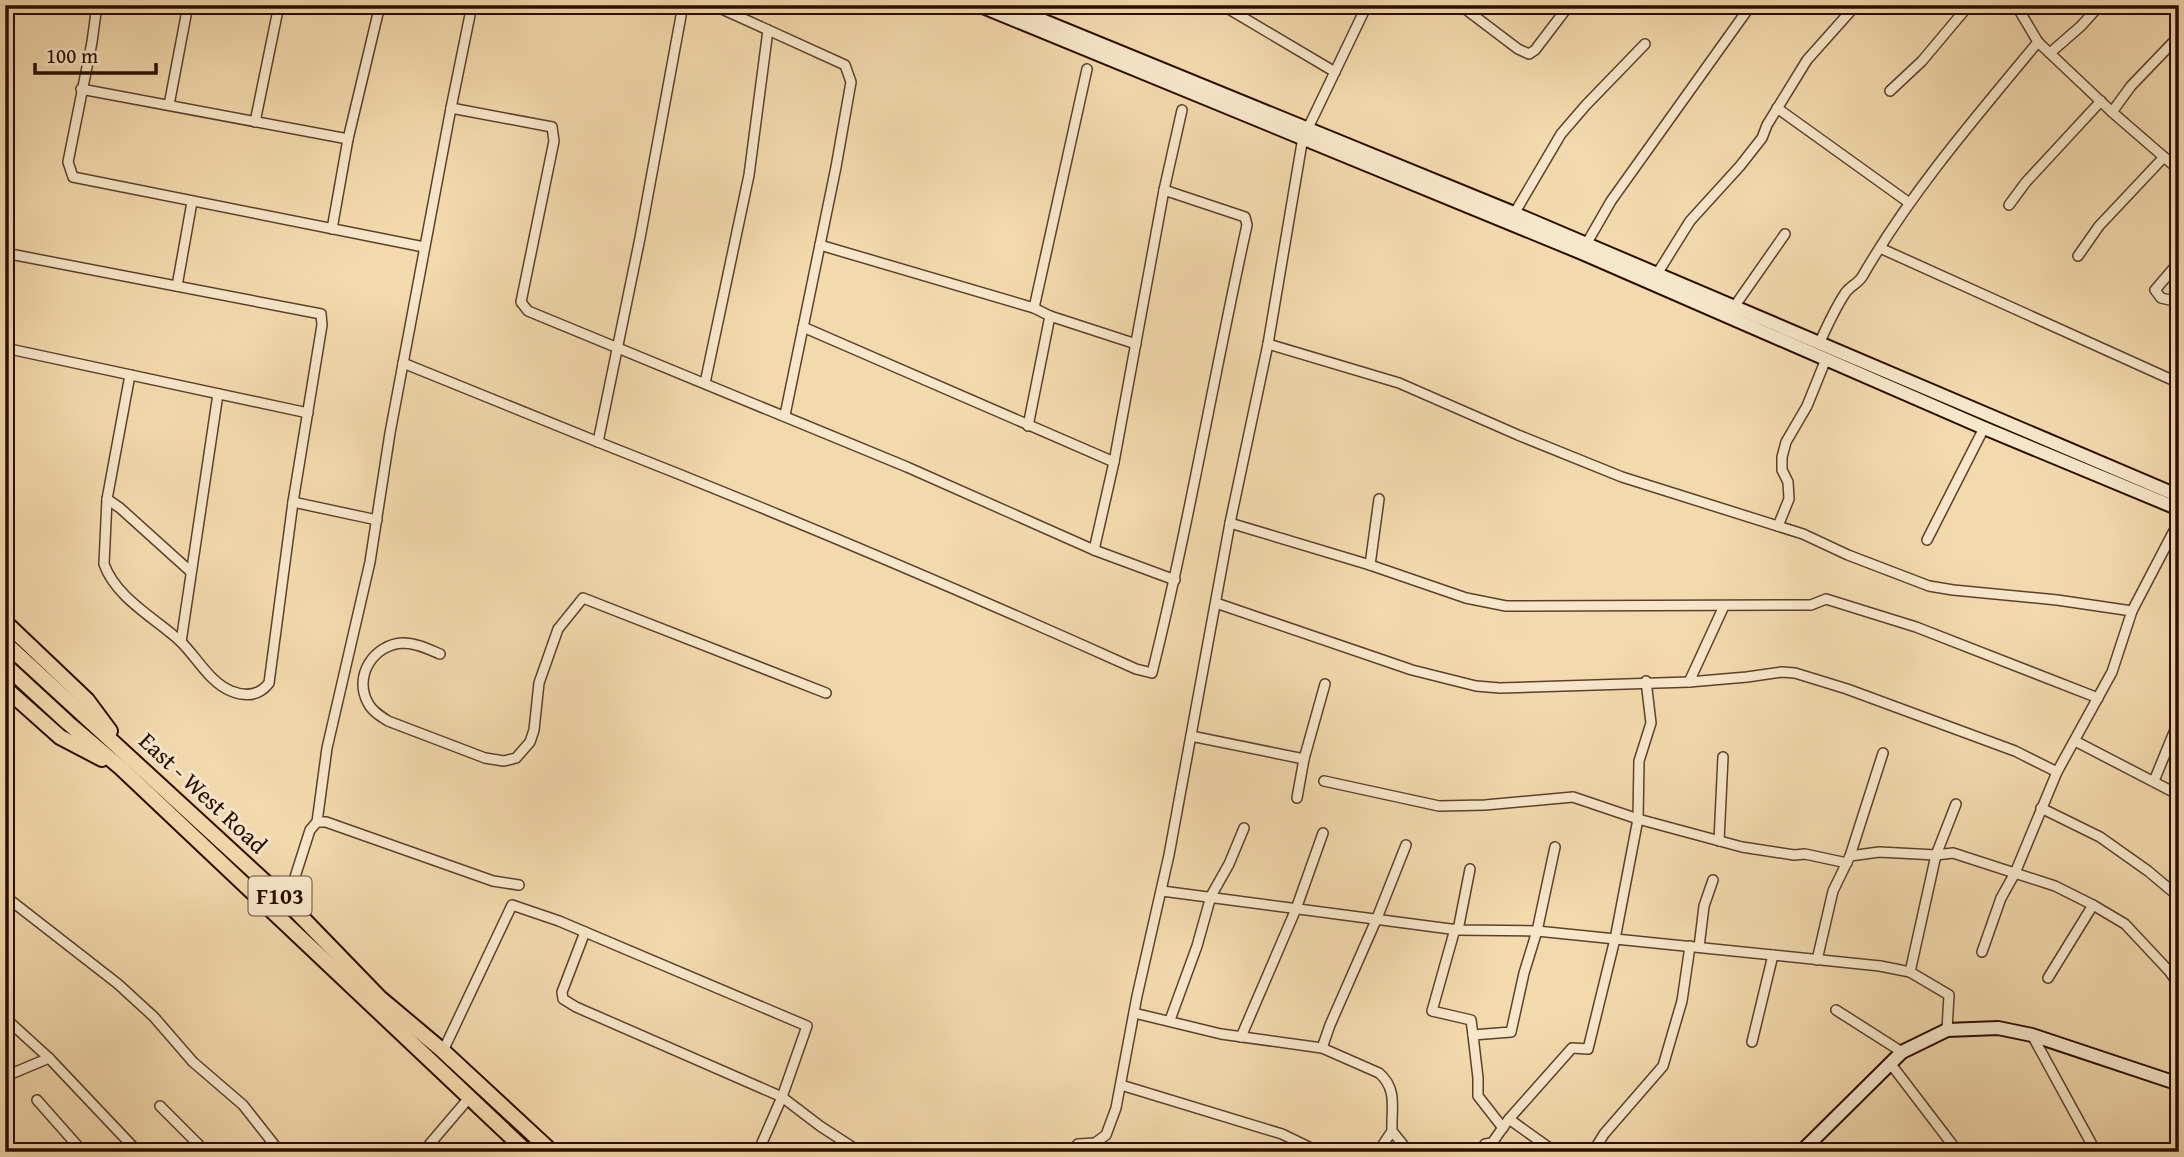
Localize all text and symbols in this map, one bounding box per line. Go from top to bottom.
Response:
scale bar [35,32,156,76]
text: 100 m [46,40,98,71]
street label: East - West Road [131,724,276,862]
road number: F103 [248,876,312,916]

